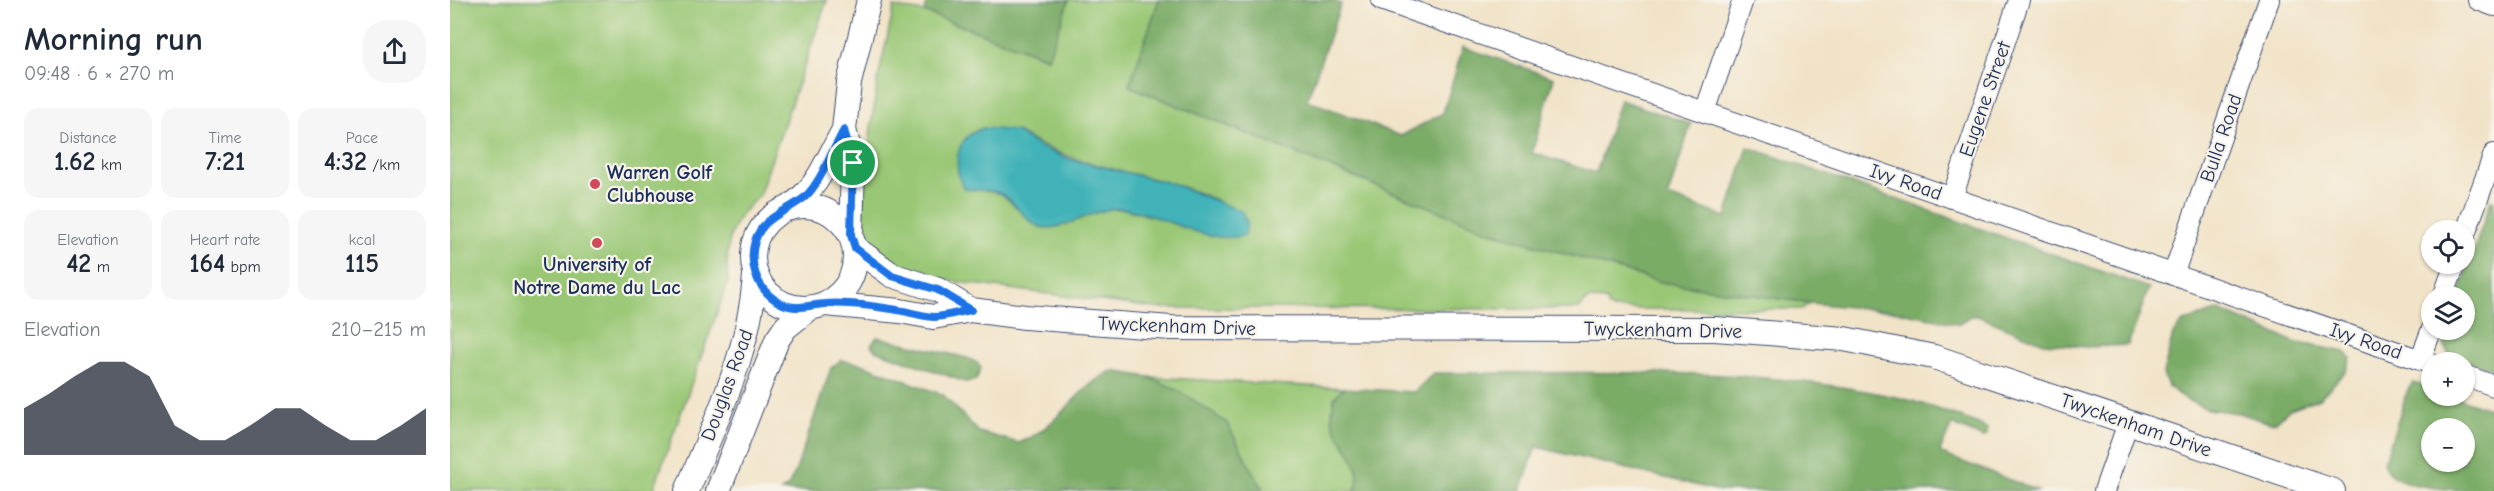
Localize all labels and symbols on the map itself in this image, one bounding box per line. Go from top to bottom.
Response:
street label: Eugene Street [1954,37,2016,160]
street label: Bulla Road [2195,91,2247,185]
pin [827,137,878,188]
street label: Ivy Road [1867,159,1945,205]
place label: Warren Golf Clubhouse [607,161,714,207]
marker: Warren Golf Clubhouse [588,177,602,191]
marker: University of Notre Dame du Lac [590,236,604,250]
place label: University of Notre Dame du Lac [513,253,681,299]
street label: Twyckenham Drive [1097,312,1257,340]
street label: Twyckenham Drive [1584,317,1742,343]
street label: Ivy Road [2327,318,2405,364]
street label: Douglas Road [696,326,758,444]
street label: Twyckenham Drive [2057,388,2215,462]

